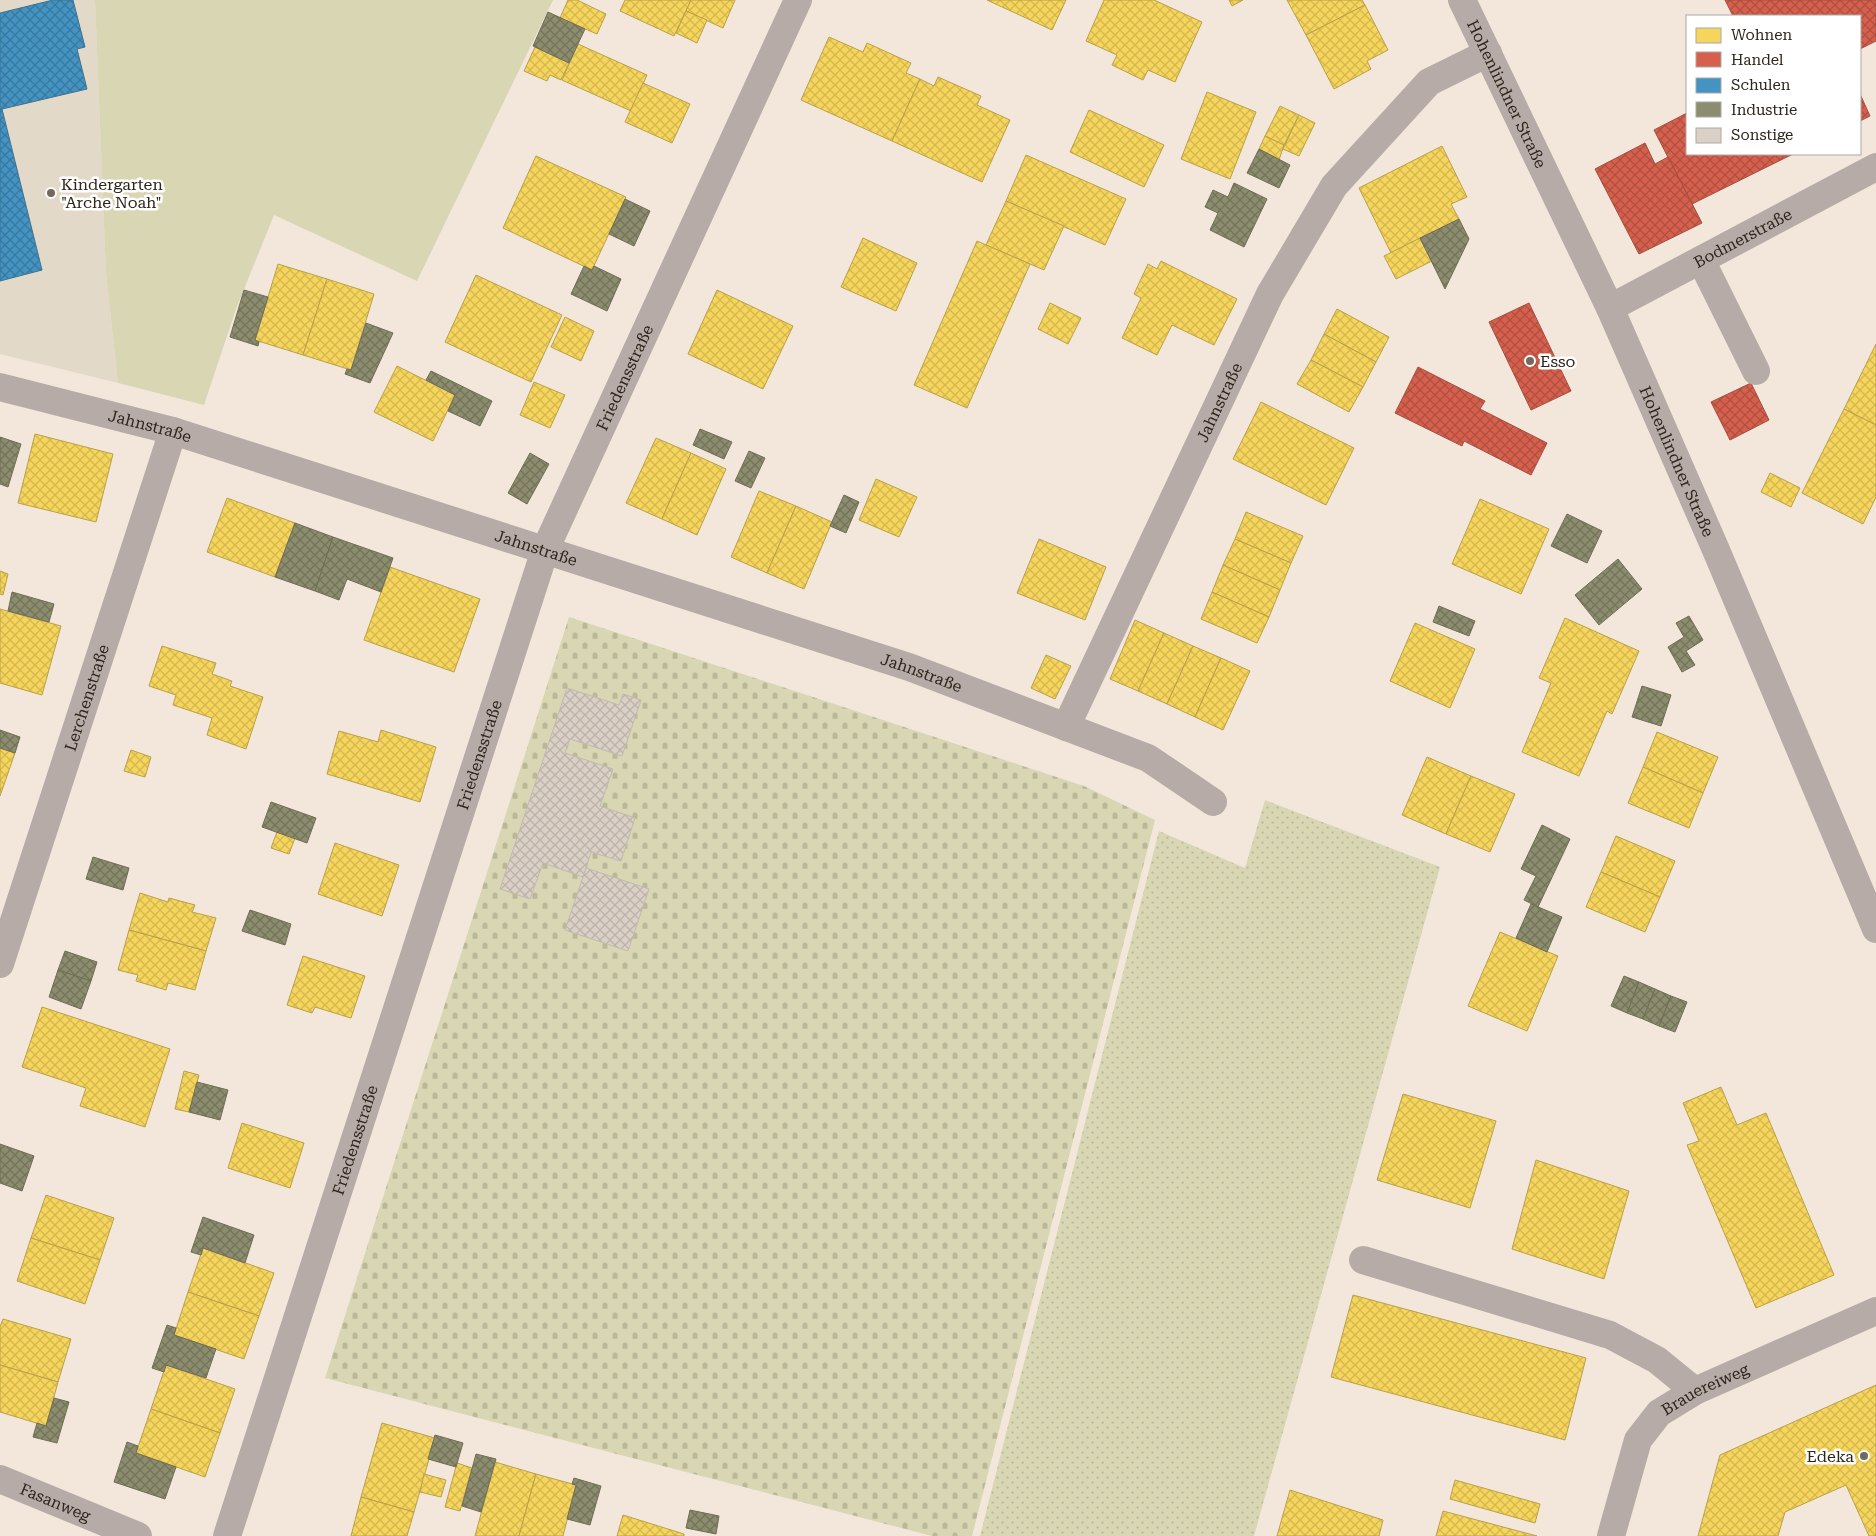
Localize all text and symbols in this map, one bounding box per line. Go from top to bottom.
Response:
legend [1686,15,1861,155]
street label: Hohenlindner Straße [1463,16,1551,171]
text: Wohnen [1731,26,1792,44]
text: Handel [1731,51,1784,69]
text: Schulen [1731,76,1791,94]
text: Industrie [1731,101,1797,119]
text: Sonstige [1731,126,1793,144]
place label: Kindergarten "Arche Noah" [61,175,163,212]
marker: Kindergarten "Arche Noah" [45,187,57,199]
street label: Bodmerstraße [1690,204,1795,272]
street label: Friedensstraße [592,321,657,433]
place label: Esso [1540,352,1575,371]
marker: Esso [1524,355,1536,367]
street label: Jahnstraße [1192,359,1246,445]
street label: Hohenlindner Straße [1636,383,1718,540]
street label: Jahnstraße [106,405,194,446]
street label: Jahnstraße [493,525,580,570]
street label: Lerchenstraße [60,642,113,753]
street label: Jahnstraße [878,649,965,696]
street label: Friedensstraße [452,697,506,812]
street label: Friedensstraße [328,1083,381,1197]
street label: Brauereiweg [1658,1359,1752,1419]
place label: Edeka [1807,1447,1854,1466]
marker: Edeka [1858,1450,1870,1462]
street label: Fasanweg [17,1479,94,1525]

